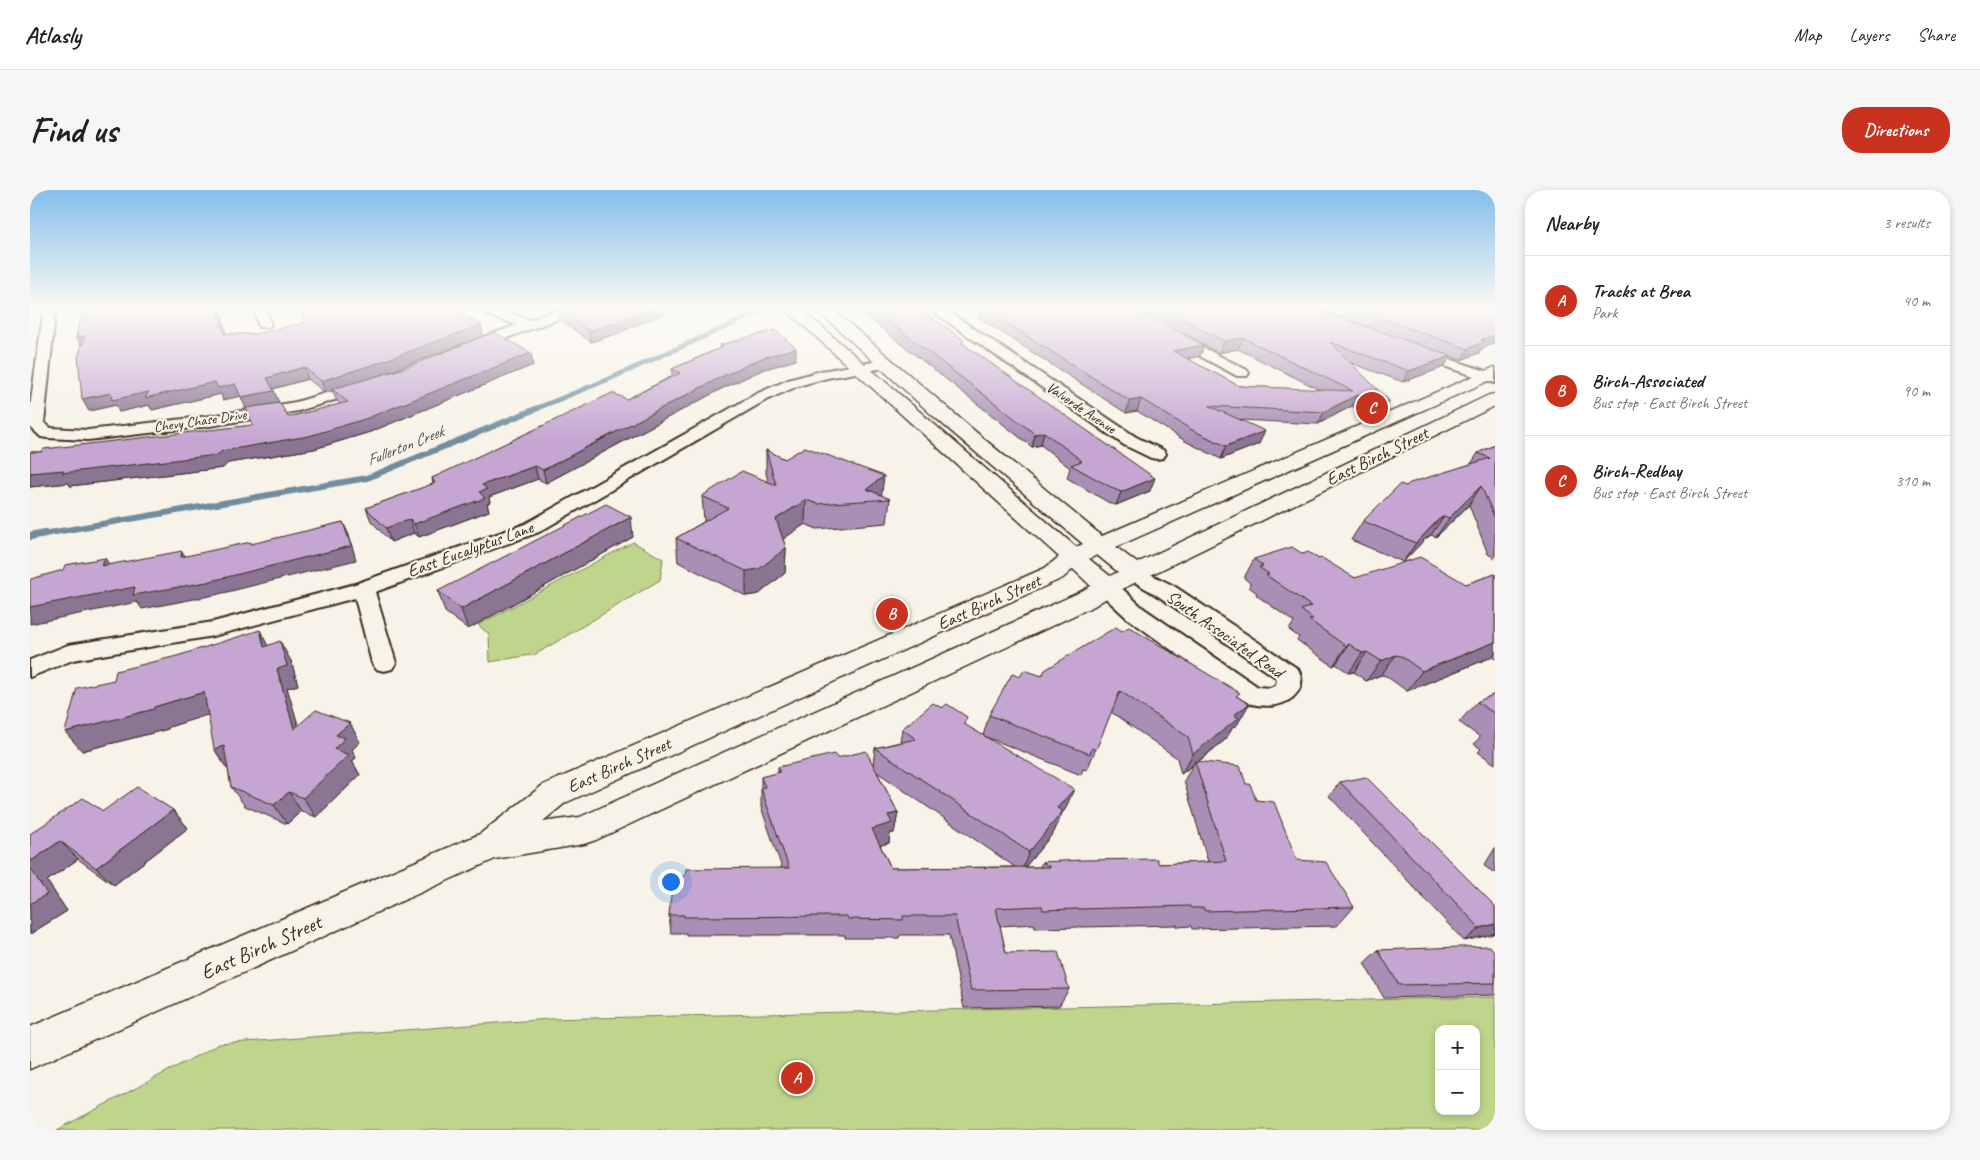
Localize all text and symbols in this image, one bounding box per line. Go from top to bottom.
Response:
text: Atlasly [25,20,81,50]
text: Map [1794,24,1822,46]
text: Layers [1850,24,1889,46]
text: Share [1917,24,1955,46]
button: Directions [1842,107,1950,153]
text: Find us [30,108,117,153]
text: Nearby [1545,210,1598,236]
text: 3 results [1883,213,1930,233]
text: Tracks at Brea [1592,279,1690,303]
text: A [1557,291,1565,311]
text: 40 m [1903,291,1930,311]
text: Park [1592,303,1617,323]
text: Birch-Associated [1592,369,1703,393]
street label: Valverde Avenue [1043,378,1120,439]
text: B [1557,381,1565,401]
text: 90 m [1903,381,1930,401]
pin: C [1356,389,1388,427]
text: Bus stop · East Birch Street [1592,393,1747,413]
street label: Chevy Chase Drive [152,405,249,437]
water label: Fullerton Creek [364,420,449,470]
street label: East Birch Street [1322,421,1433,490]
text: Birch-Redbay [1592,459,1681,483]
text: C [1557,471,1565,491]
text: 310 m [1896,471,1930,491]
text: Bus stop · East Birch Street [1592,483,1747,503]
street label: East Eucalyptus Lane [404,516,537,582]
street label: East Birch Street [934,569,1046,635]
street label: South Associated Road [1162,585,1290,684]
pin: B [876,595,908,633]
street label: East Birch Street [564,732,676,798]
your location [658,869,684,895]
street label: East Birch Street [197,908,327,985]
map controls [1435,1025,1480,1115]
button: + [1435,1025,1480,1070]
pin: A [781,1059,813,1097]
button: − [1435,1070,1480,1115]

